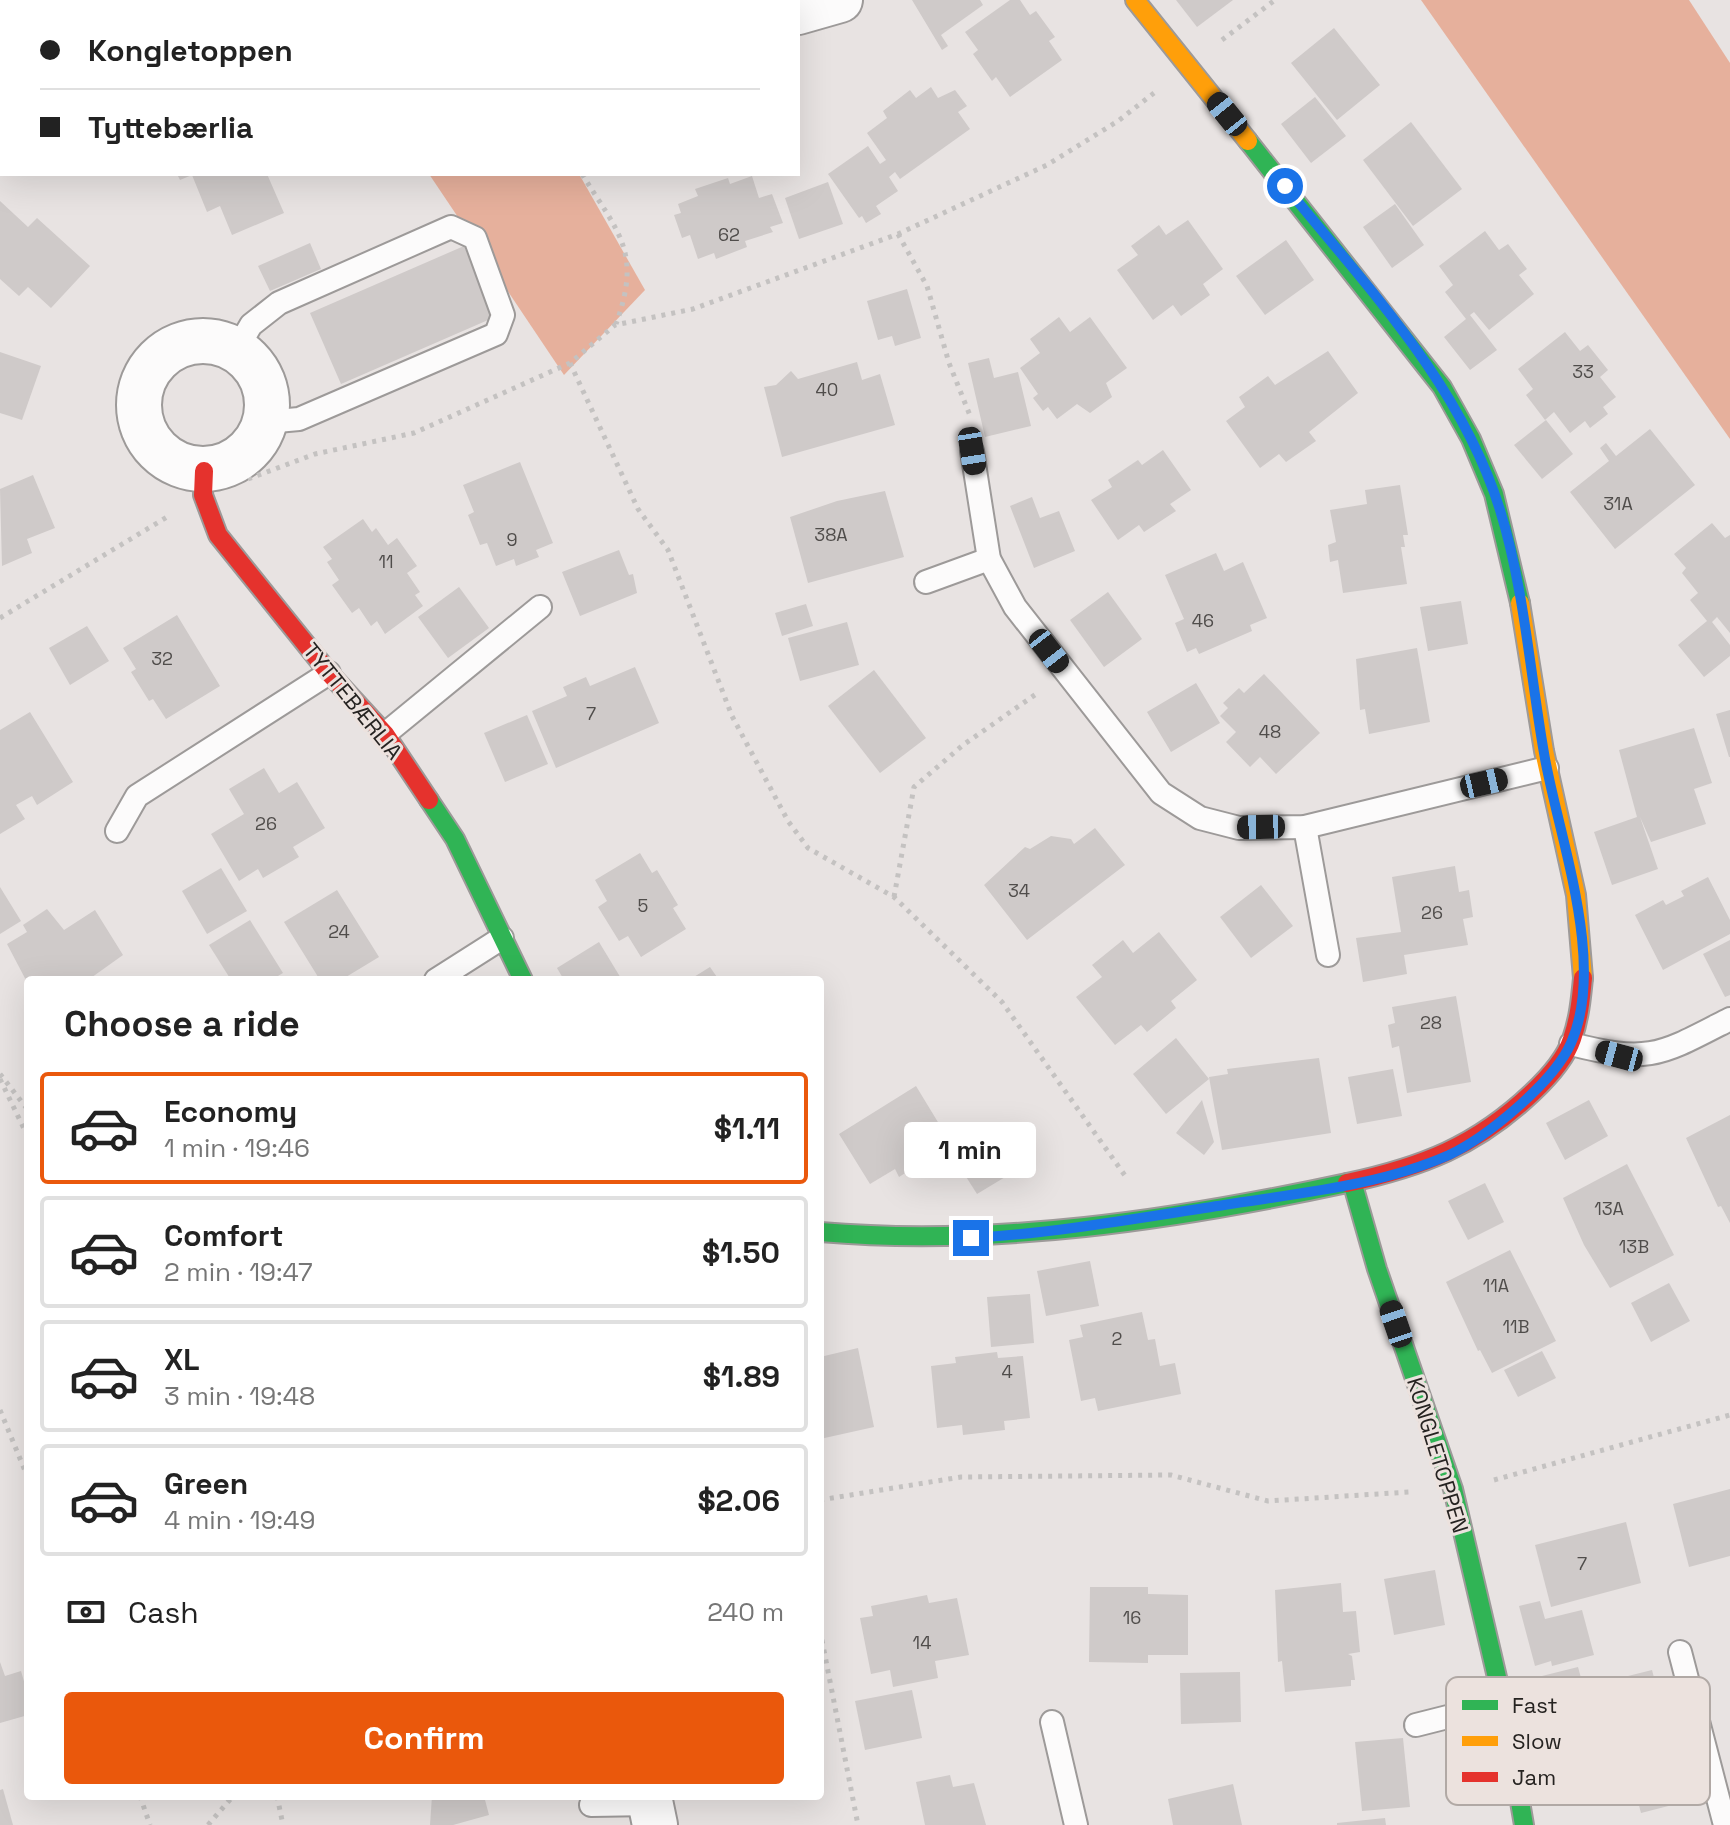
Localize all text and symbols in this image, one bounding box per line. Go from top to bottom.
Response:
text: Kongletoppen [88,31,293,70]
car [1203,88,1251,140]
text: Tyttebærlia [88,108,253,147]
route start [1267,168,1303,204]
house number: 62 [718,223,740,246]
house number: 33 [1572,360,1594,383]
house number: 40 [816,378,838,401]
car [956,425,988,477]
house number: 31A [1603,492,1633,515]
house number: 38A [814,523,848,546]
house number: 9 [506,528,518,551]
house number: 11 [378,550,394,573]
house number: 46 [1192,609,1214,632]
car [1025,625,1073,677]
street label: TYTTEBÆRLIA [297,637,409,765]
house number: 32 [151,647,173,670]
house number: 7 [586,702,596,725]
house number: 48 [1259,720,1281,743]
car [1458,766,1510,800]
house number: 26 [255,812,277,835]
car [1237,815,1285,839]
house number: 34 [1008,879,1030,902]
house number: 5 [638,894,648,917]
house number: 26 [1421,901,1443,924]
house number: 24 [328,920,350,943]
text: Choose a ride [64,1001,300,1047]
house number: 28 [1420,1011,1442,1034]
car [1593,1038,1645,1074]
icon: car [68,1092,140,1164]
text: Economy [164,1092,297,1131]
text: $1.11 [714,1109,780,1148]
callout: 1 min [905,1122,1037,1178]
text: 1 min · 19:46 [164,1131,310,1165]
text: 1 min [938,1133,1002,1167]
house number: 13A [1594,1197,1624,1220]
icon: car [68,1216,140,1288]
text: Comfort [164,1216,283,1255]
route end [953,1220,989,1256]
text: $1.50 [702,1233,780,1272]
house number: 13B [1619,1235,1649,1258]
text: 2 min · 19:47 [164,1255,313,1289]
house number: 11A [1483,1274,1509,1297]
car [1377,1297,1415,1351]
house number: 11B [1503,1315,1529,1338]
house number: 2 [1112,1327,1122,1350]
icon: car [68,1340,140,1412]
text: XL [164,1340,200,1379]
text: $1.89 [703,1357,780,1396]
house number: 4 [1001,1360,1013,1383]
street label: KONGLETOPPEN [1401,1374,1475,1536]
text: 3 min · 19:48 [164,1379,315,1413]
icon: car [68,1464,140,1536]
text: Green [164,1464,248,1503]
text: $2.06 [697,1481,780,1520]
text: 4 min · 19:49 [164,1503,315,1537]
house number: 7 [1577,1552,1587,1575]
icon: cash [64,1590,108,1634]
text: Cash [128,1593,199,1632]
text: 240 m [707,1595,784,1629]
house number: 16 [1123,1606,1141,1629]
house number: 14 [913,1631,931,1654]
legend [1446,1677,1710,1805]
text: Fast [1512,1691,1558,1719]
button: Confirm [64,1692,784,1784]
text: Slow [1512,1727,1562,1755]
text: Jam [1512,1763,1556,1791]

